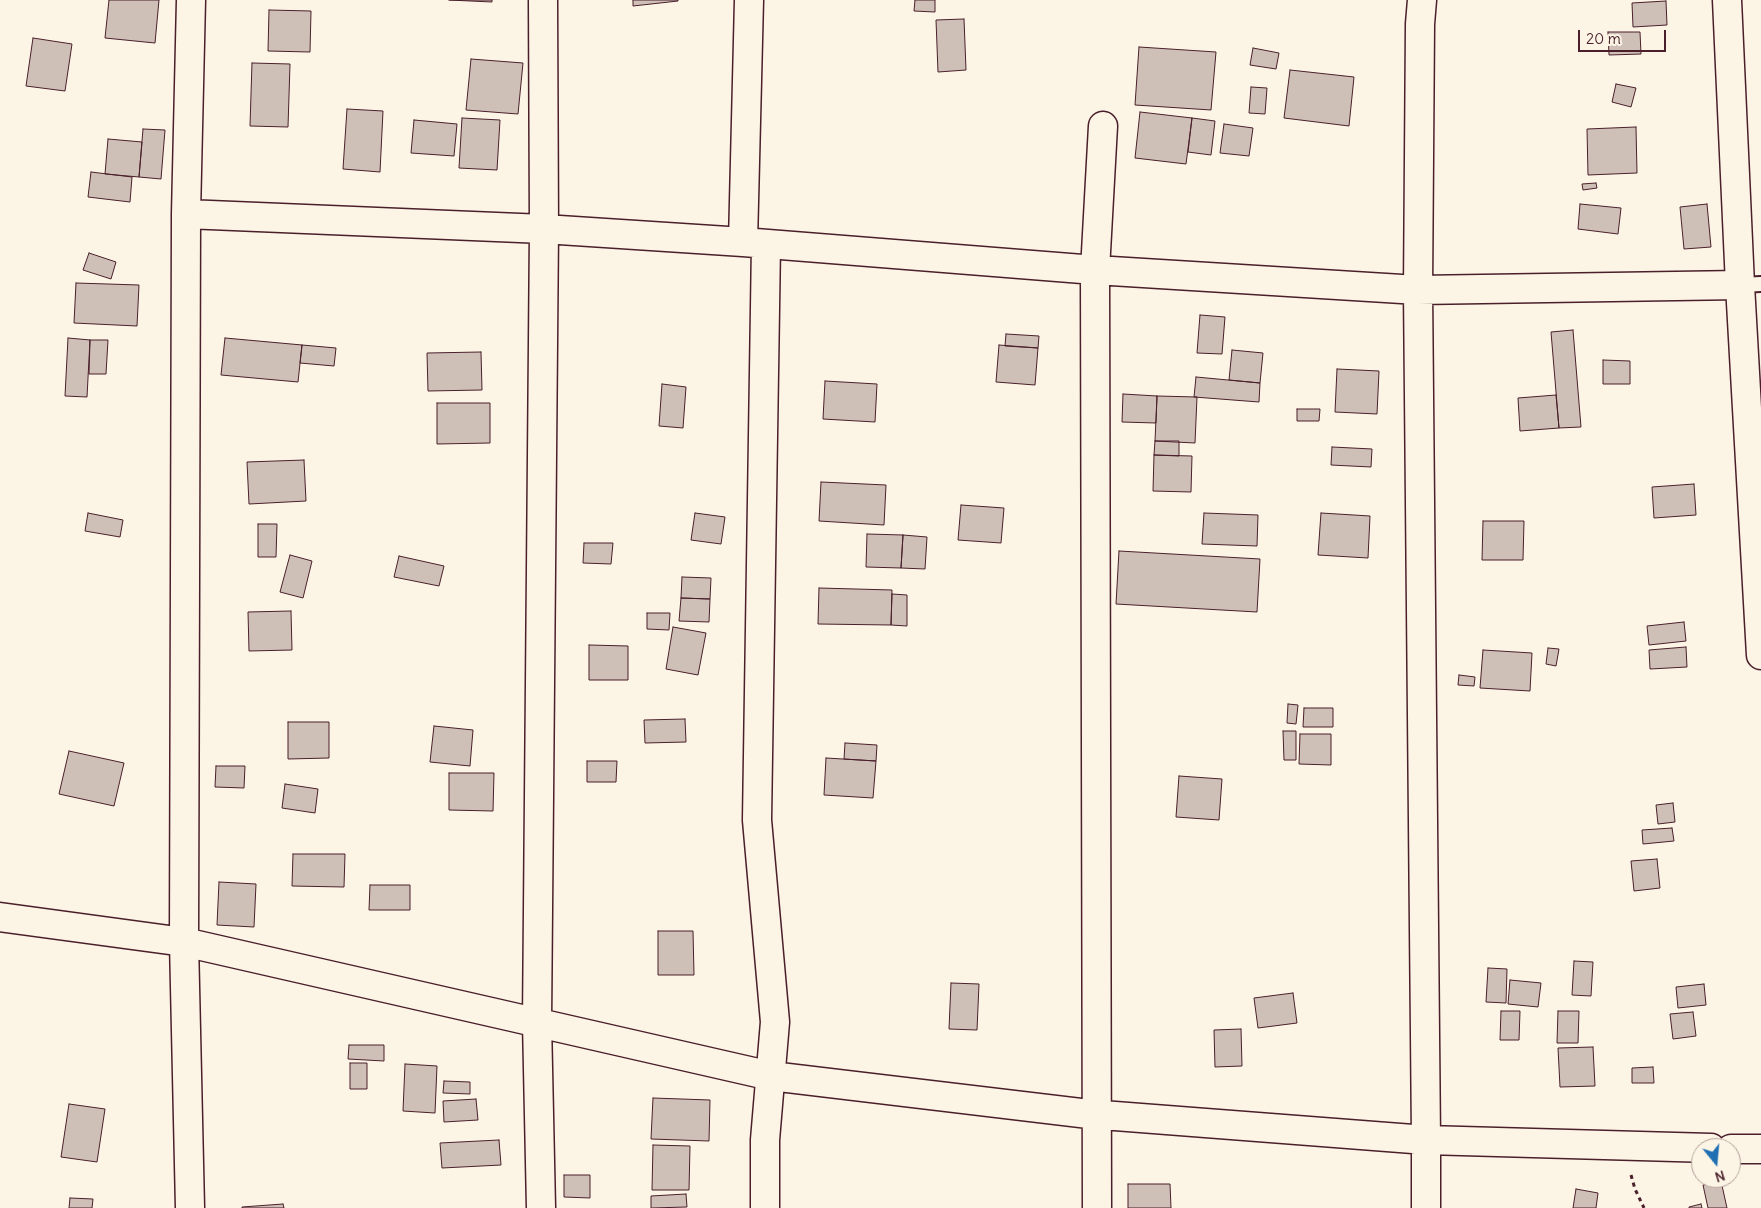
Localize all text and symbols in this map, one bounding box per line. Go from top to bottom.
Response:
scale bar [1581,20,1668,52]
text: 20 m [1586,29,1621,48]
north arrow [1691,1138,1741,1188]
text: N [1713,1166,1727,1186]

